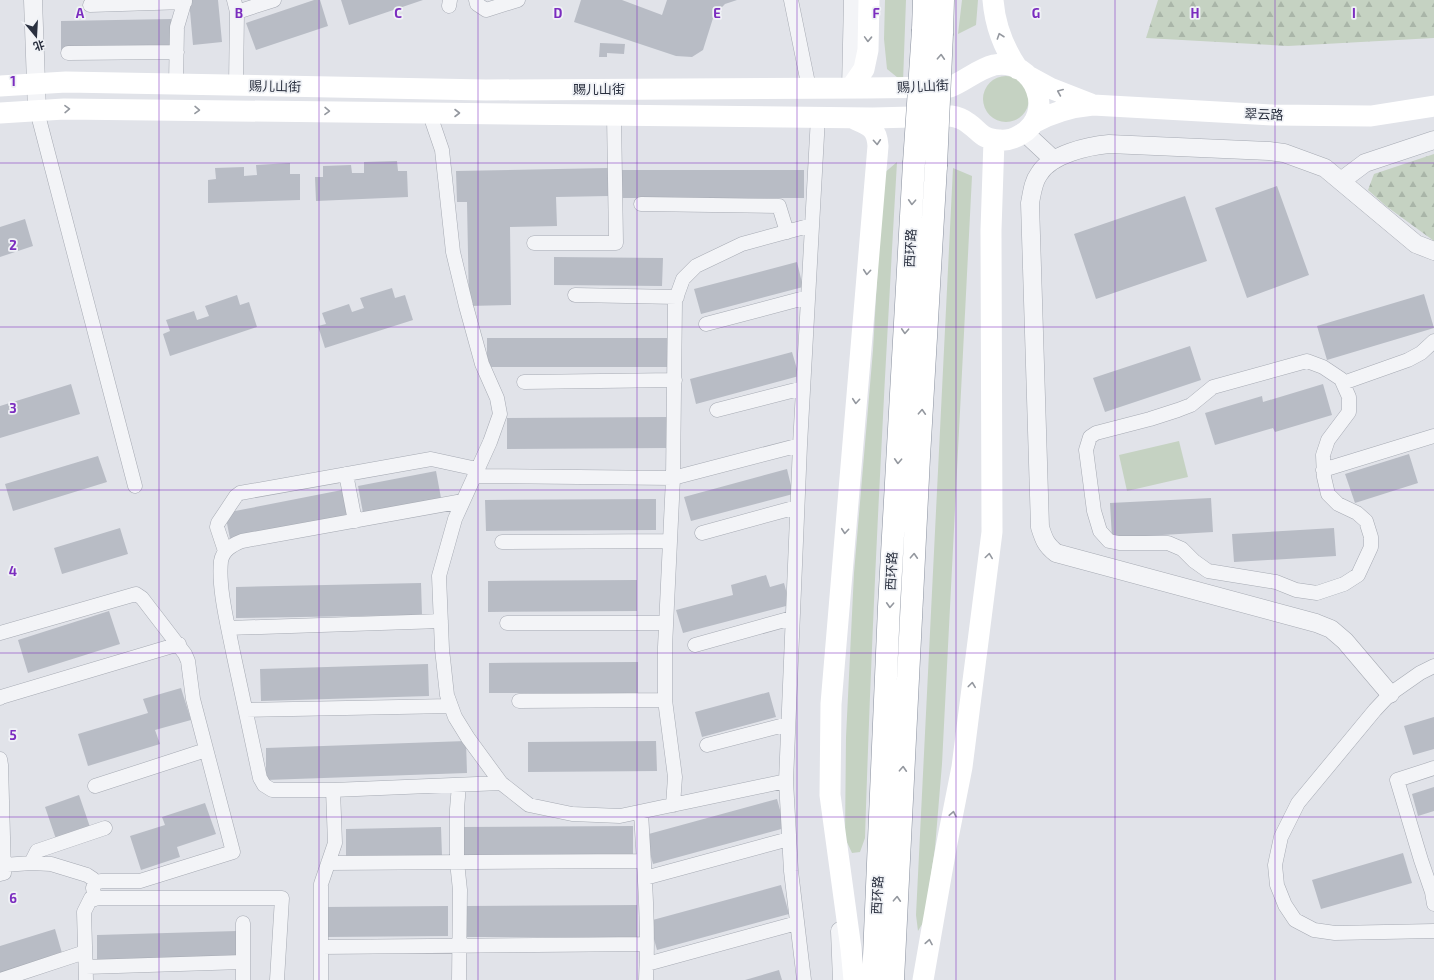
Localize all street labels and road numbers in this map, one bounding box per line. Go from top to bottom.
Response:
street label: 赐儿山街 [897,77,949,95]
street label: 赐儿山街 [249,78,301,94]
street label: 赐儿山街 [573,81,625,97]
street label: 翠云路 [1244,105,1284,123]
street label: 西环路 [901,228,919,268]
street label: 西环路 [882,551,900,591]
street label: 西环路 [868,875,886,915]

